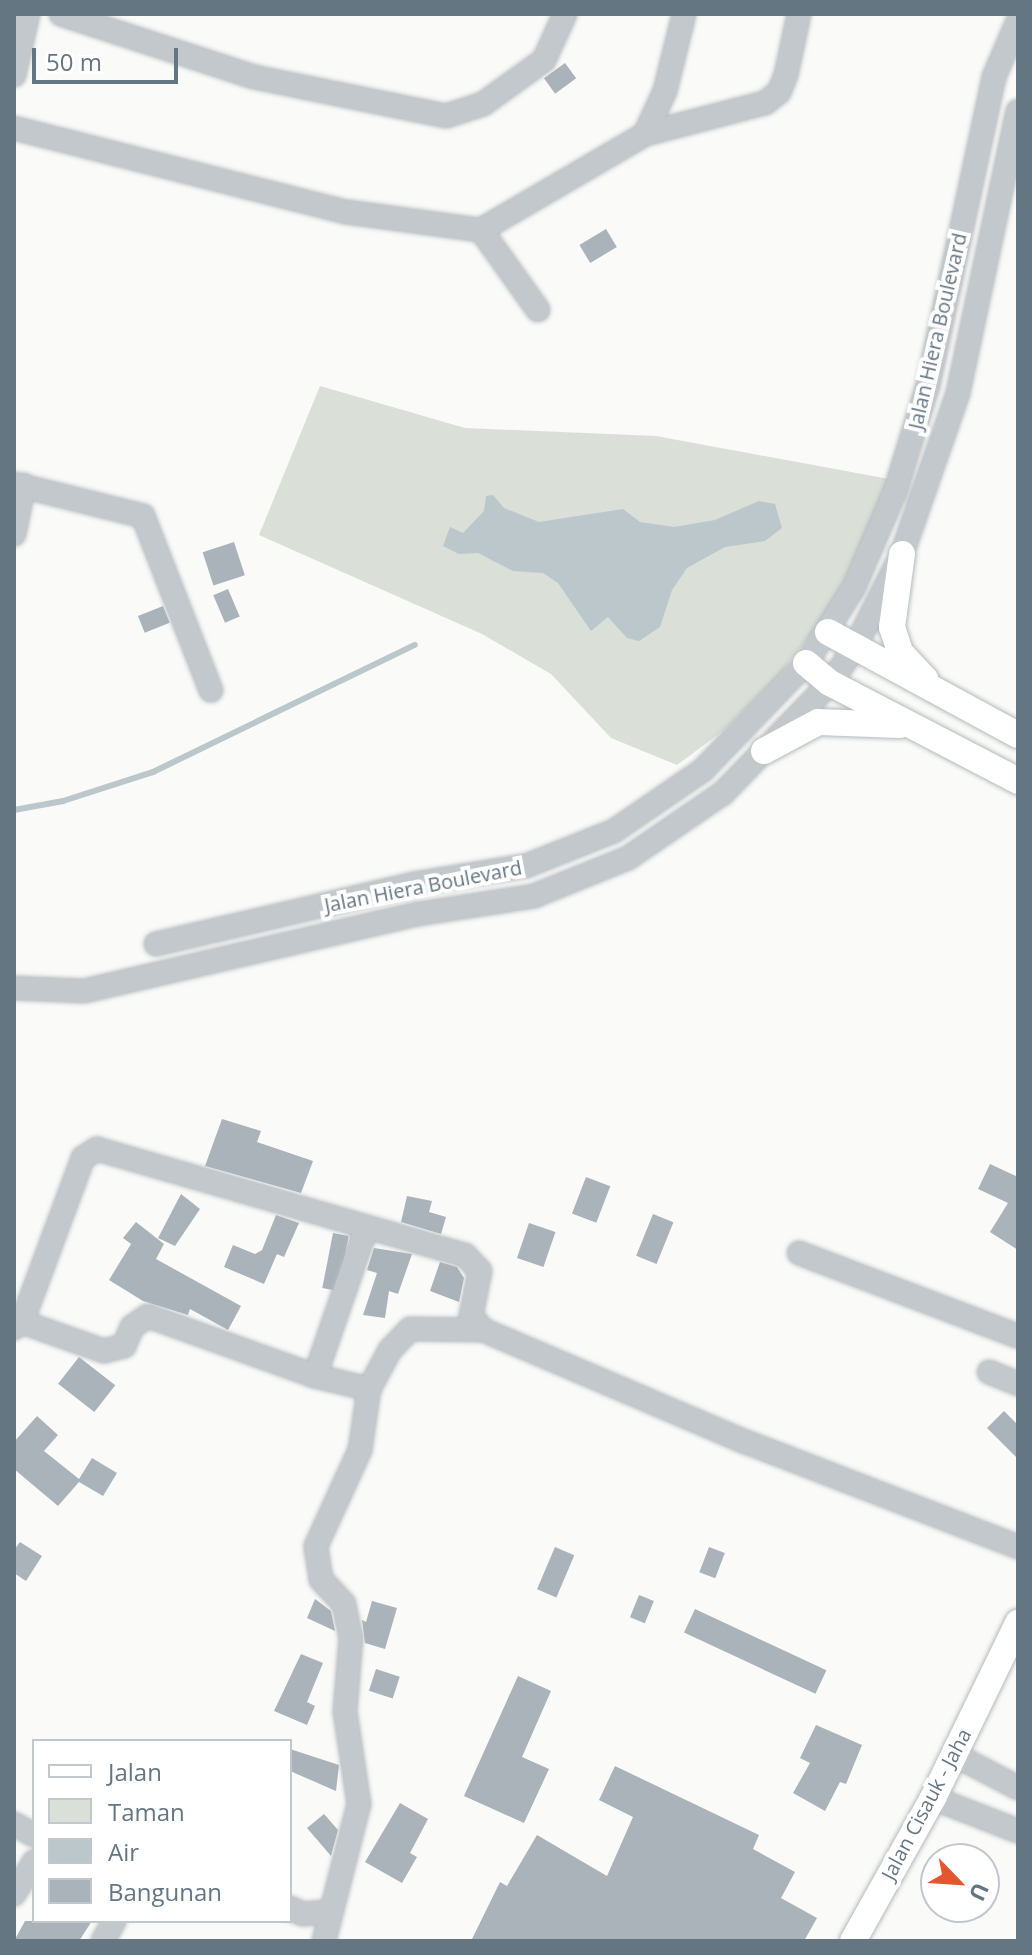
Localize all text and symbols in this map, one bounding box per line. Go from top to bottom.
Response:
scale bar [36,32,182,82]
text: 50 m [46,45,102,78]
street label: Jalan Hiera Boulevard [903,231,971,431]
street label: Jalan Hiera Boulevard [322,855,524,917]
street label: Jalan Cisauk - Jaha [876,1724,976,1884]
legend [32,1739,292,1923]
text: Jalan [108,1755,162,1788]
text: Taman [108,1795,185,1828]
text: Air [108,1835,139,1868]
north arrow [920,1843,1000,1923]
text: Bangunan [108,1875,222,1908]
text: U [963,1878,997,1906]

